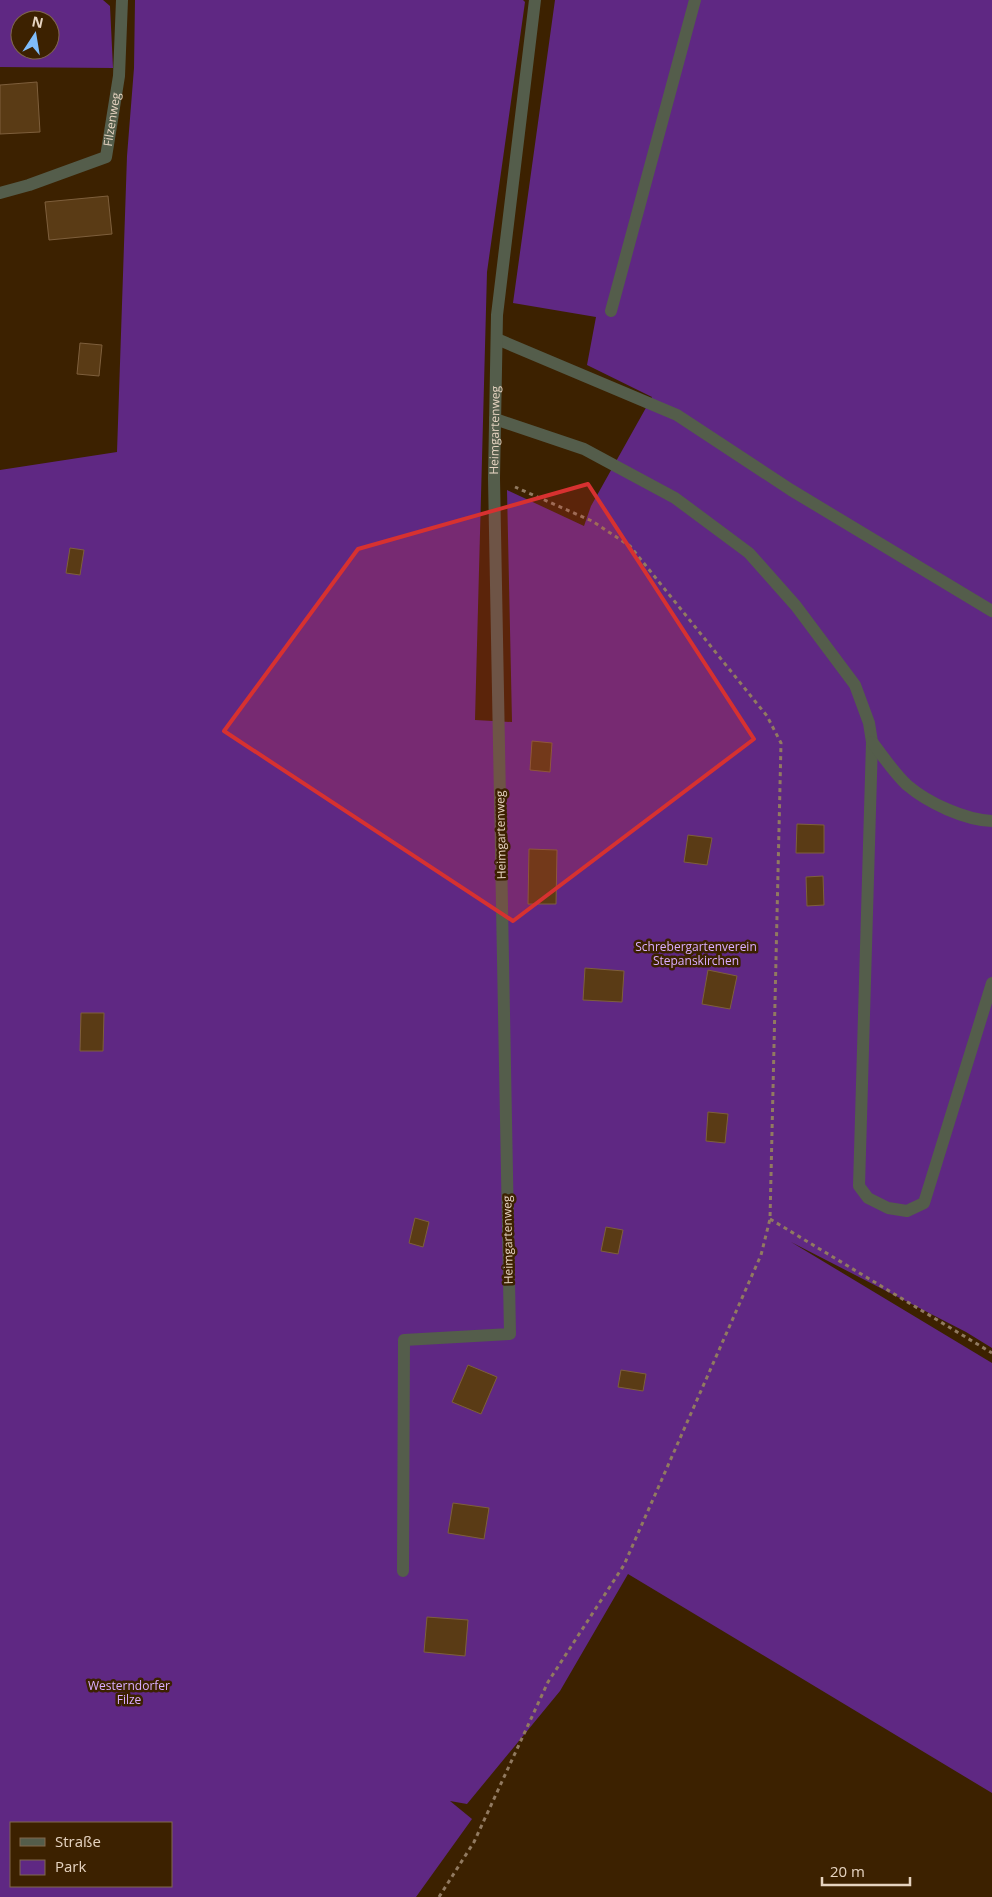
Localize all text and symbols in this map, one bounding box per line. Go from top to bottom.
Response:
north arrow [10,10,60,60]
text: N [30,11,45,32]
street label: Filzenweg [99,91,124,148]
street label: Heimgartenweg [485,385,504,475]
street label: Heimgartenweg [491,790,510,880]
park label: Schrebergartenverein Stepanskirchen [635,938,757,969]
street label: Heimgartenweg [498,1195,517,1285]
park label: Westerndorfer Filze [88,1677,170,1708]
legend [10,1822,172,1887]
text: Straße [55,1831,101,1851]
scale bar [822,1854,910,1886]
text: Park [55,1856,86,1876]
text: 20 m [830,1861,865,1881]

